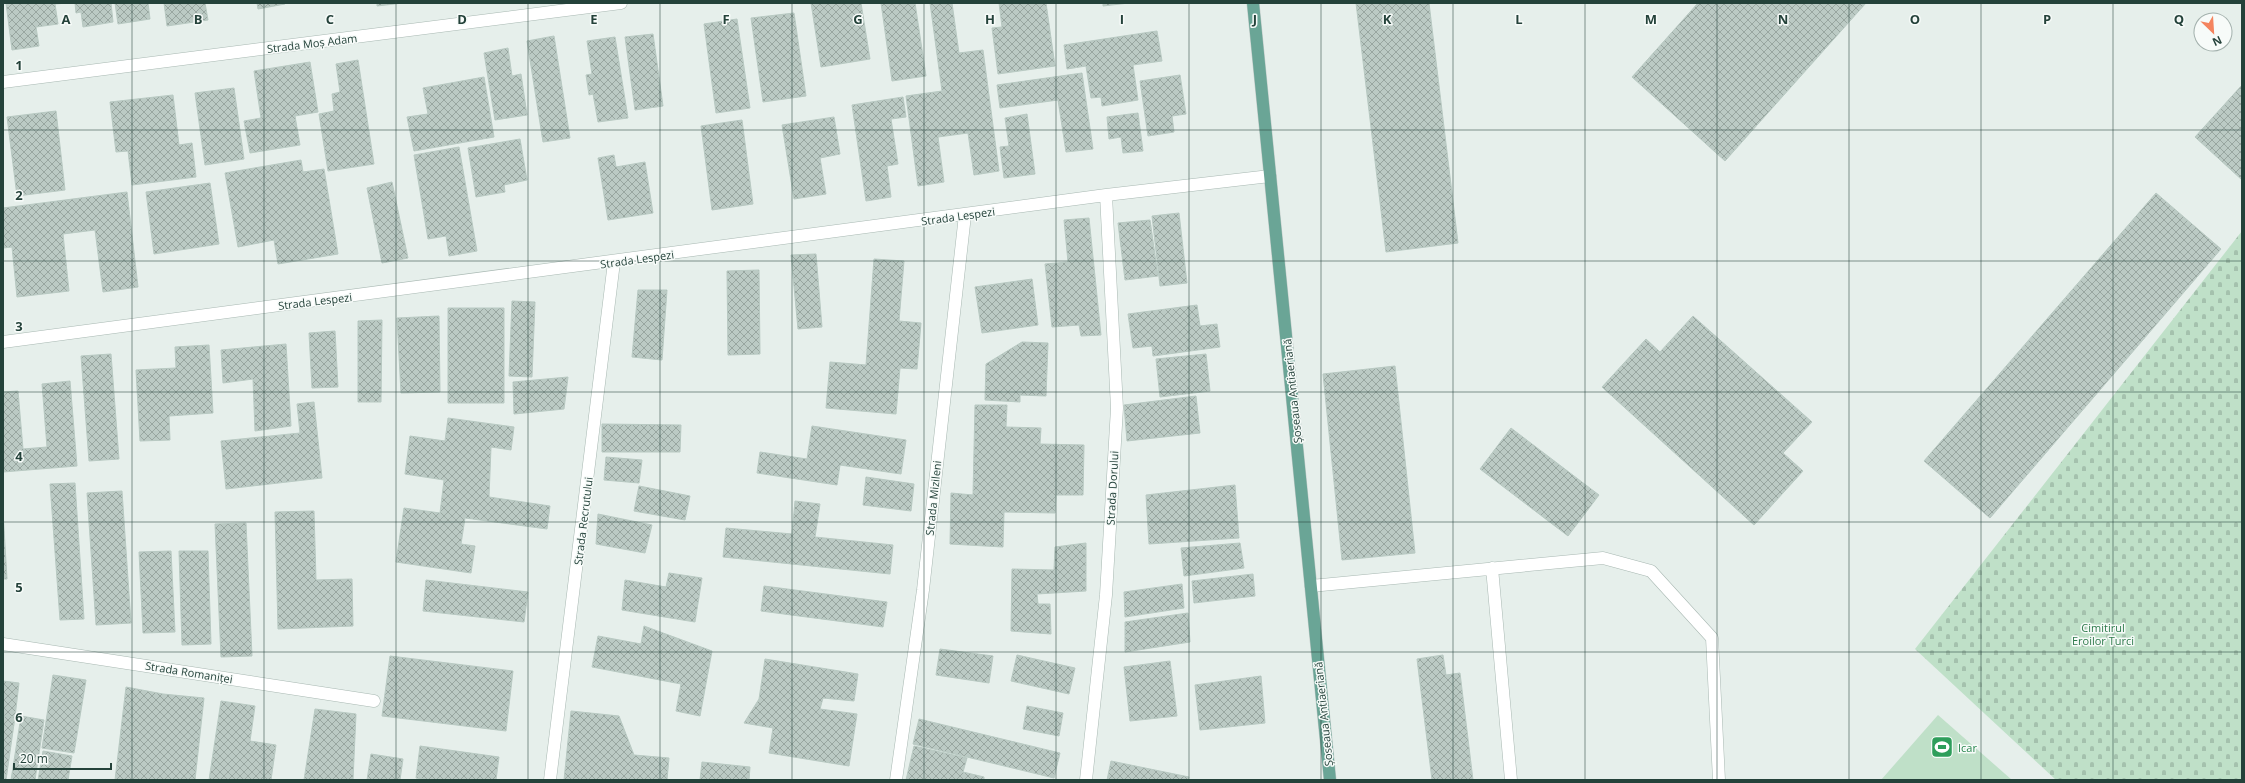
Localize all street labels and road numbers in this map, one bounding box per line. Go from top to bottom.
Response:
street label: Strada Moș Adam [266,30,358,56]
street label: Strada Lespezi [920,203,996,229]
street label: Strada Lespezi [599,246,675,272]
street label: Strada Lespezi [277,289,353,313]
street label: Șoseaua Antiaeriană [1279,338,1305,444]
street label: Strada Dorului [1103,450,1121,526]
street label: Strada Mizileni [922,460,944,536]
street label: Strada Recrutului [570,476,596,566]
street label: Strada Romaniței [144,658,234,686]
street label: Șoseaua Antiaeriană [1310,661,1336,767]

